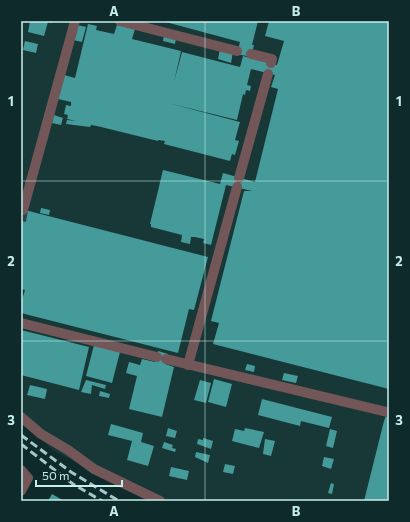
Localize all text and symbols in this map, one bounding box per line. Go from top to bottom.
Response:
text: A [109,3,119,19]
text: B [292,3,301,19]
text: 1 [8,93,14,109]
text: 1 [396,93,402,109]
text: 2 [7,253,15,269]
text: 2 [395,253,403,269]
text: 3 [7,412,15,428]
text: 3 [395,412,403,428]
scale bar [36,462,122,488]
text: 50 m [42,468,70,482]
text: A [109,503,119,519]
text: B [292,503,301,519]

